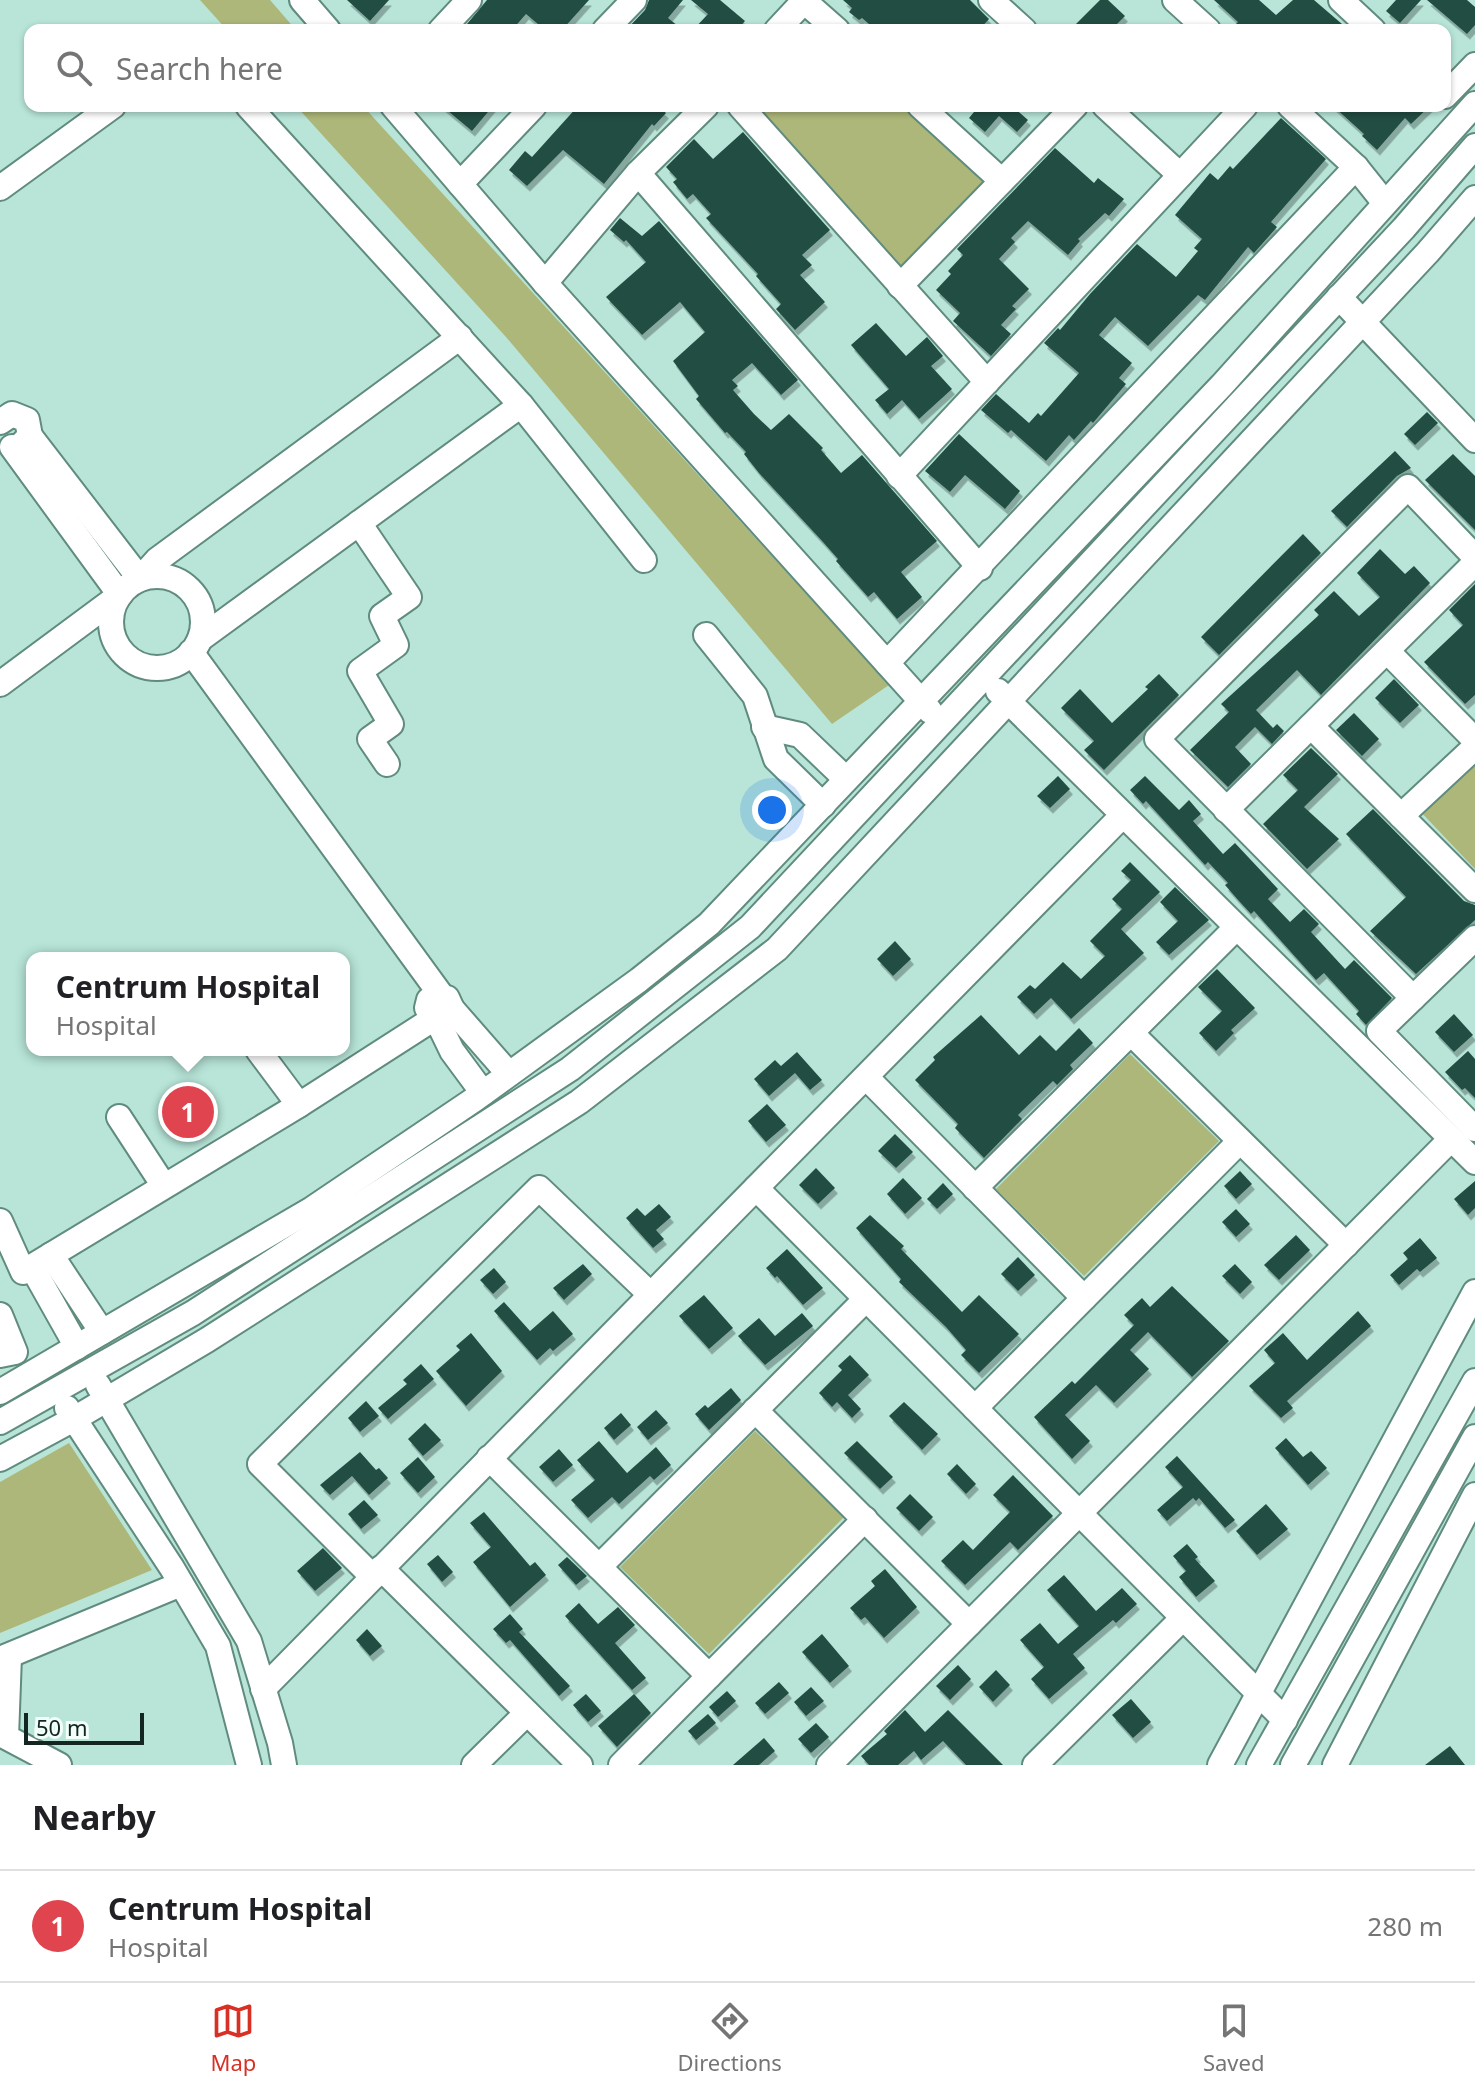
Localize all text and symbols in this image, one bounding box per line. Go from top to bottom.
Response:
search box [24,24,1451,112]
icon: search [52,46,96,90]
text: Search here [116,48,283,89]
your location [752,790,792,830]
popup [26,952,350,1056]
text: Centrum Hospital [56,966,320,1007]
text: Hospital [56,1007,157,1043]
pin: 1 [162,1082,214,1142]
scale bar [24,1709,144,1745]
text: 50 m [36,1712,87,1742]
text: Nearby [32,1794,156,1840]
text: Centrum Hospital [108,1888,372,1929]
text: 1 [51,1908,65,1944]
text: 280 m [1367,1908,1443,1944]
text: Hospital [108,1929,209,1965]
tab: Map [211,1999,256,2077]
tab: Directions [677,1999,782,2077]
tab: Saved [1203,1999,1264,2077]

